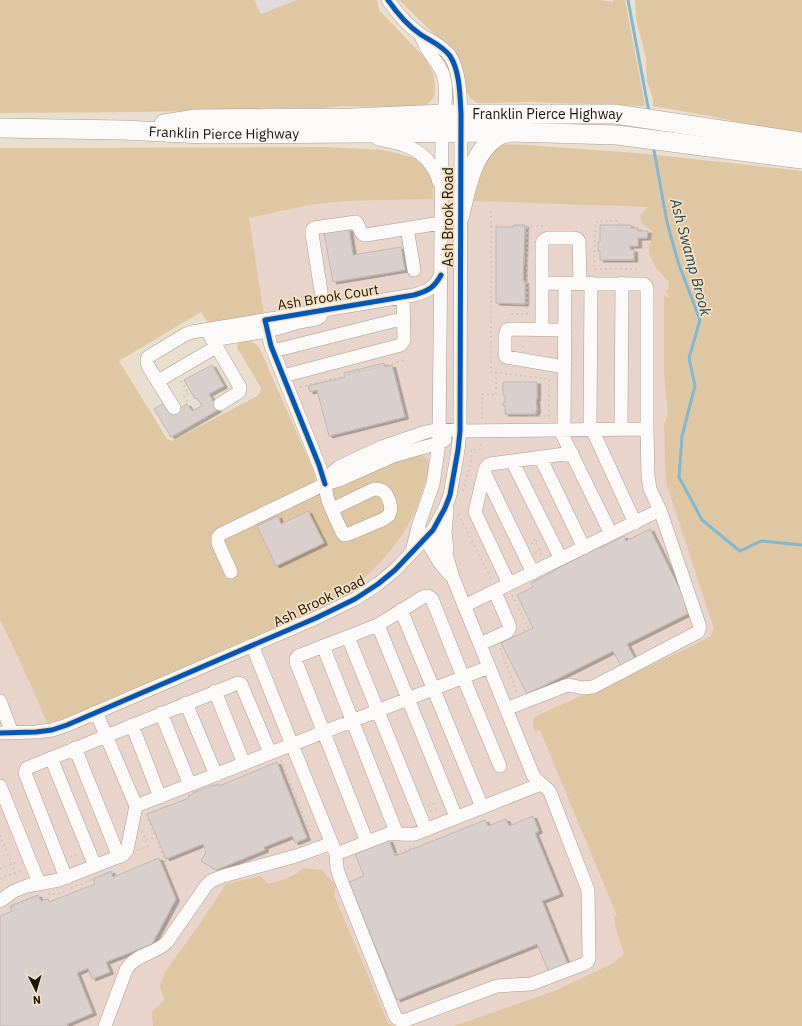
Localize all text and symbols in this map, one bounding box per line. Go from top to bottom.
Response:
street label: Franklin Pierce Highway [472,105,624,124]
street label: Franklin Pierce Highway [148,122,299,143]
street label: Ash Brook Road [439,167,457,267]
water label: Ash Swamp Brook [666,195,716,318]
street label: Ash Brook Court [276,280,380,314]
street label: Ash Brook Road [270,571,368,631]
north arrow [16,970,56,1010]
text: N [32,993,41,1007]

